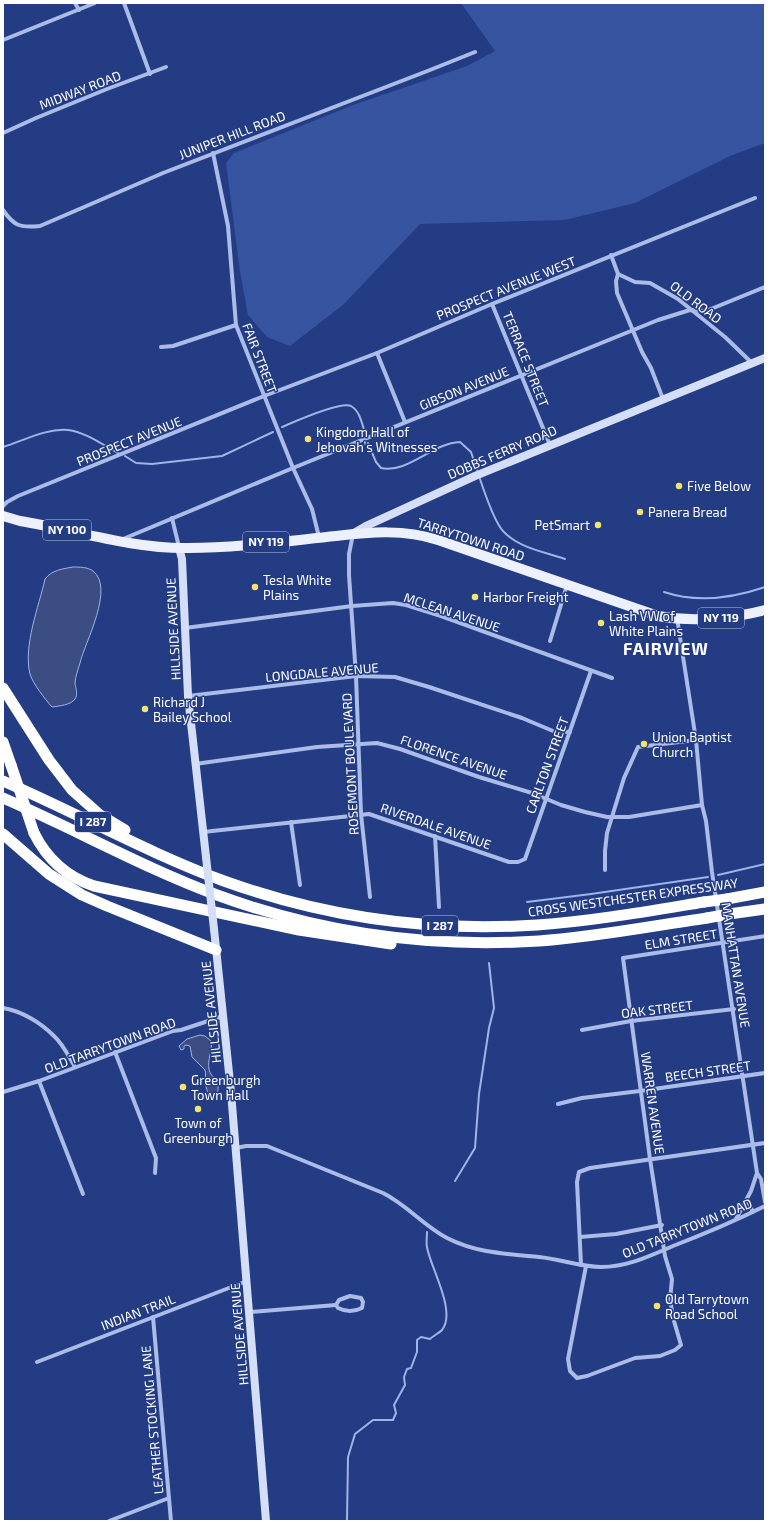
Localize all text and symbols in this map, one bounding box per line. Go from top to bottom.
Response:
street label: MIDWAY ROAD [37,67,123,113]
street label: JUNIPER HILL ROAD [176,107,288,163]
street label: PROSPECT AVENUE WEST [434,253,578,323]
street label: OLD ROAD [667,277,725,327]
street label: TERRACE STREET [500,309,553,409]
street label: FAIR STREET [239,321,281,396]
street label: GIBSON AVENUE [417,363,511,413]
street label: PROSPECT AVENUE [74,413,184,469]
street label: DOBBS FERRY ROAD [445,422,559,482]
place label: Kingdom Hall of Jehovah’s Witnesses [316,424,437,455]
marker: Kingdom Hall of Jehovah’s Witnesses [303,434,313,444]
place label: Five Below [687,478,751,494]
marker: Five Below [674,481,684,491]
place label: Panera Bread [648,504,727,520]
marker: Panera Bread [635,507,645,517]
street label: TARRYTOWN ROAD [415,514,527,564]
place label: PetSmart [534,517,590,533]
road number: NY 100 [43,520,91,540]
marker: PetSmart [593,520,603,530]
road number: NY 119 [243,532,289,552]
place label: Tesla White Plains [263,572,331,603]
street label: HILLSIDE AVENUE [162,577,184,681]
marker: Tesla White Plains [250,582,260,592]
street label: MCLEAN AVENUE [402,589,502,635]
place label: Harbor Freight [483,589,569,605]
marker: Harbor Freight [470,592,480,602]
place label: Lash VW of White Plains [609,608,683,639]
road number: NY 119 [698,608,744,628]
marker: Lash VW of White Plains [596,618,606,628]
district label: FAIRVIEW [623,638,709,658]
street label: LONGDALE AVENUE [265,659,379,685]
street label: ROSEMONT BOULEVARD [338,693,362,835]
place label: Richard J Bailey School [153,694,232,725]
marker: Richard J Bailey School [140,704,150,714]
street label: CARLTON STREET [522,714,572,816]
place label: Union Baptist Church [652,729,732,760]
street label: FLORENCE AVENUE [399,731,509,783]
marker: Union Baptist Church [639,739,649,749]
street label: RIVERDALE AVENUE [379,800,493,852]
road number: I 287 [75,812,111,832]
street label: CROSS WESTCHESTER EXPRESSWAY [527,874,740,920]
street label: MANHATTAN AVENUE [718,901,754,1029]
road number: I 287 [422,916,458,936]
street label: ELM STREET [644,925,719,953]
street label: HILLSIDE AVENUE [198,960,224,1064]
street label: OAK STREET [620,997,694,1021]
street label: OLD TARRYTOWN ROAD [42,1014,178,1076]
street label: WARREN AVENUE [638,1051,668,1155]
street label: BEECH STREET [664,1057,752,1085]
place label: Greenburgh Town Hall [191,1072,261,1103]
marker: Greenburgh Town Hall [178,1082,188,1092]
marker: Town of Greenburgh [193,1104,203,1114]
place label: Town of Greenburgh [163,1115,233,1146]
street label: OLD TARRYTOWN ROAD [620,1195,754,1261]
street label: HILLSIDE AVENUE [227,1282,251,1386]
street label: INDIAN TRAIL [99,1290,178,1333]
place label: Old Tarrytown Road School [665,1291,749,1322]
marker: Old Tarrytown Road School [652,1301,662,1311]
street label: LEATHER STOCKING LANE [138,1345,166,1495]

